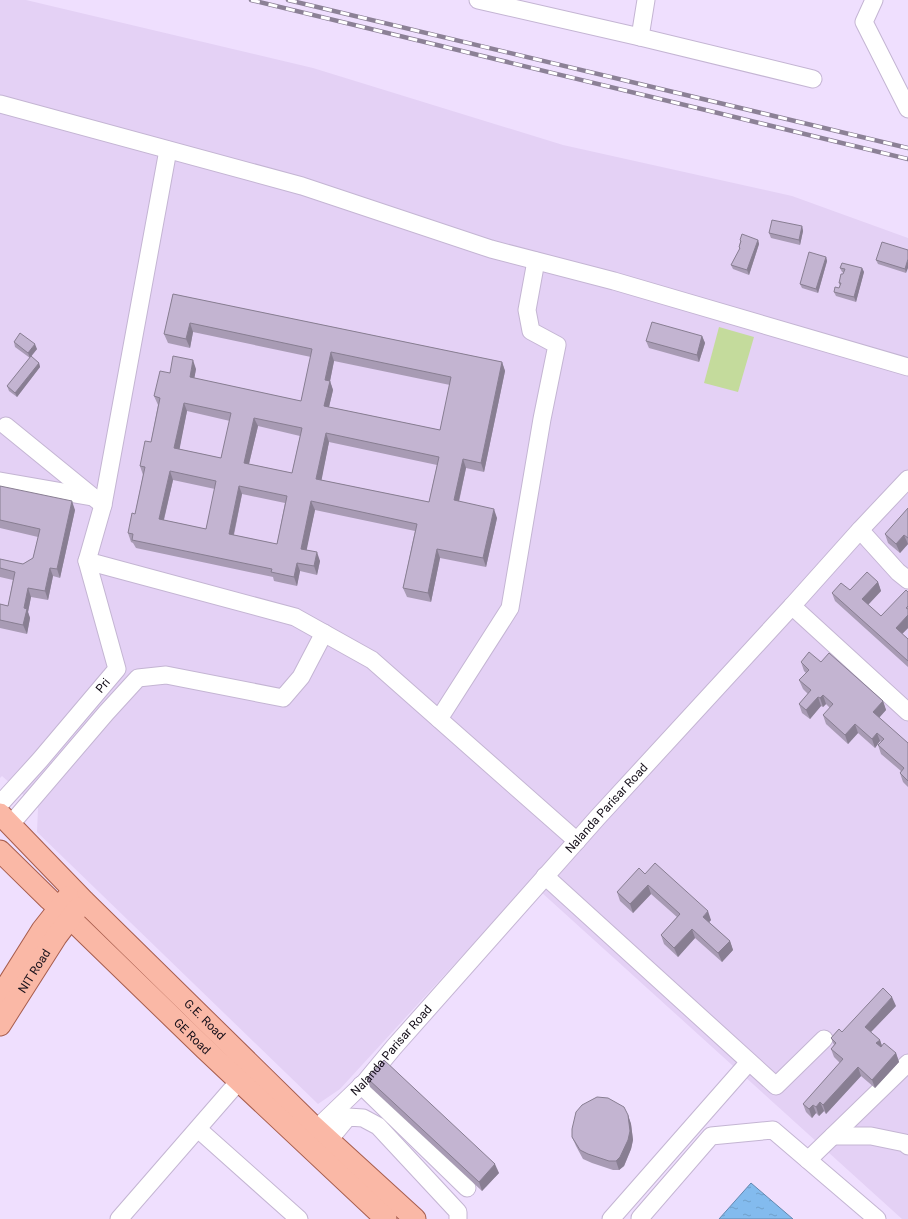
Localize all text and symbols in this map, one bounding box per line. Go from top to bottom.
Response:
street label: Pri [93,675,113,696]
street label: Nalanda Parisar Road [562,761,651,856]
street label: NIT Road [15,947,53,995]
street label: G.E. Road [181,996,228,1043]
street label: Nalanda Parisar Road [348,1002,435,1099]
street label: GE Road [171,1016,213,1057]

